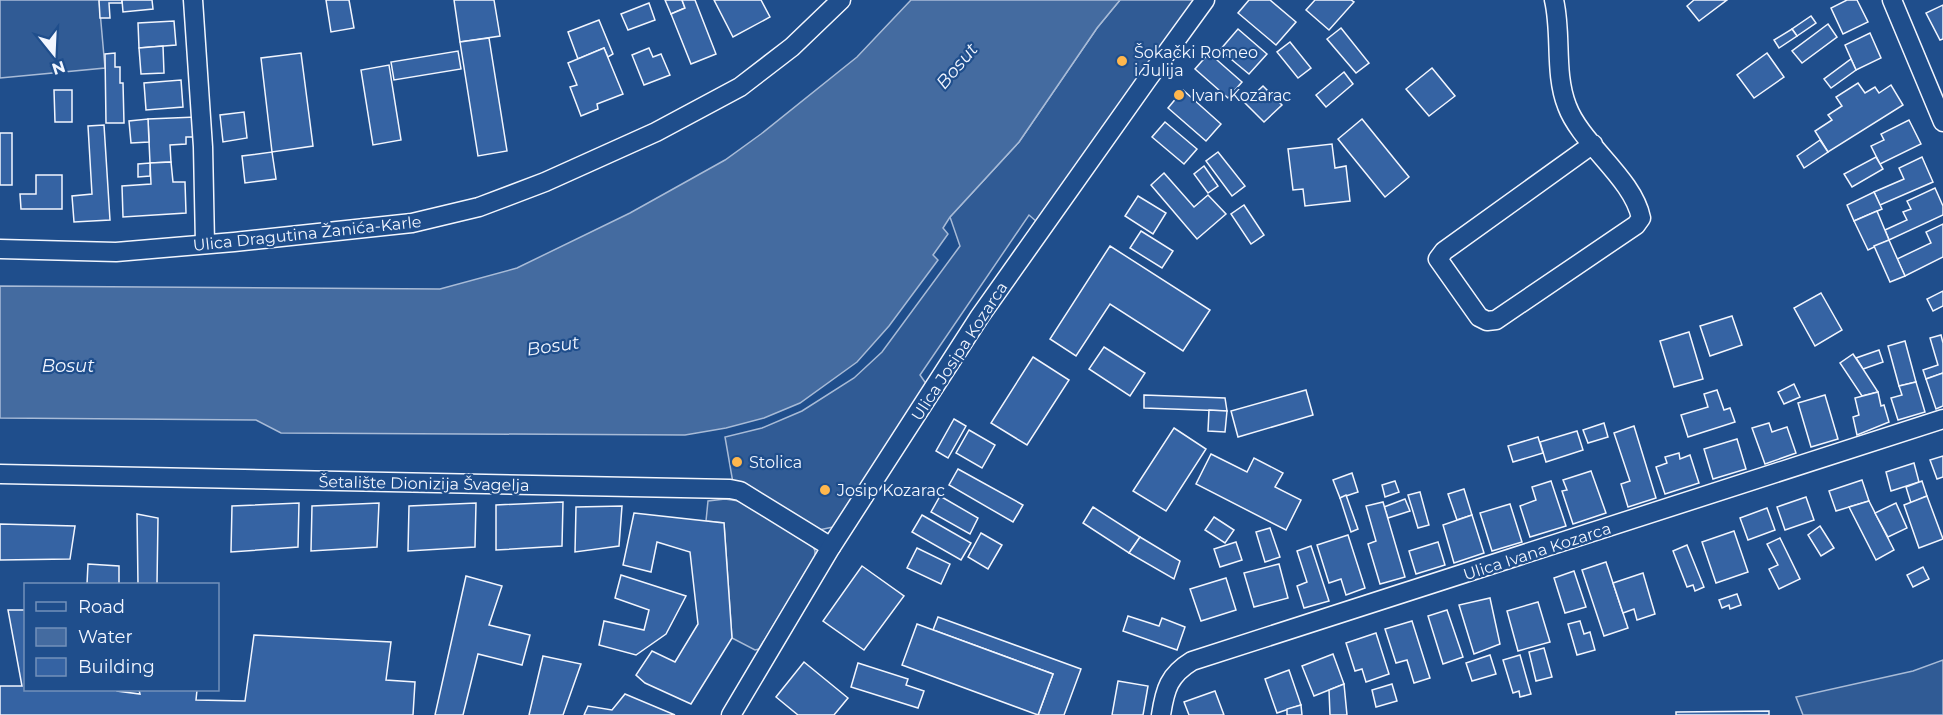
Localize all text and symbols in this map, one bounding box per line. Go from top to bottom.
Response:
north arrow [24,24,84,84]
water label: Bosut [932,38,983,93]
place label: Šokački Romeo i Julija [1134,43,1258,80]
marker: Šokački Romeo i Julija [1115,54,1129,68]
text: N [49,57,68,79]
place label: Ivan Kozarac [1191,86,1291,105]
marker: Ivan Kozarac [1172,88,1186,102]
street label: Ulica Dragutina Žanića-Karle [192,212,422,255]
street label: Ulica Josipa Kozarca [907,278,1011,424]
water label: Bosut [525,331,581,361]
water label: Bosut [41,355,95,377]
place label: Stolica [749,453,802,472]
marker: Stolica [730,455,744,469]
street label: Šetalište Dionizija Švagelja [318,472,530,495]
place label: Josip Kozarac [836,481,945,500]
marker: Josip Kozarac [818,483,832,497]
street label: Ulica Ivana Kozarca [1461,519,1613,584]
legend [24,583,219,691]
text: Road [78,596,125,618]
text: Water [78,626,133,648]
text: Building [78,656,155,678]

